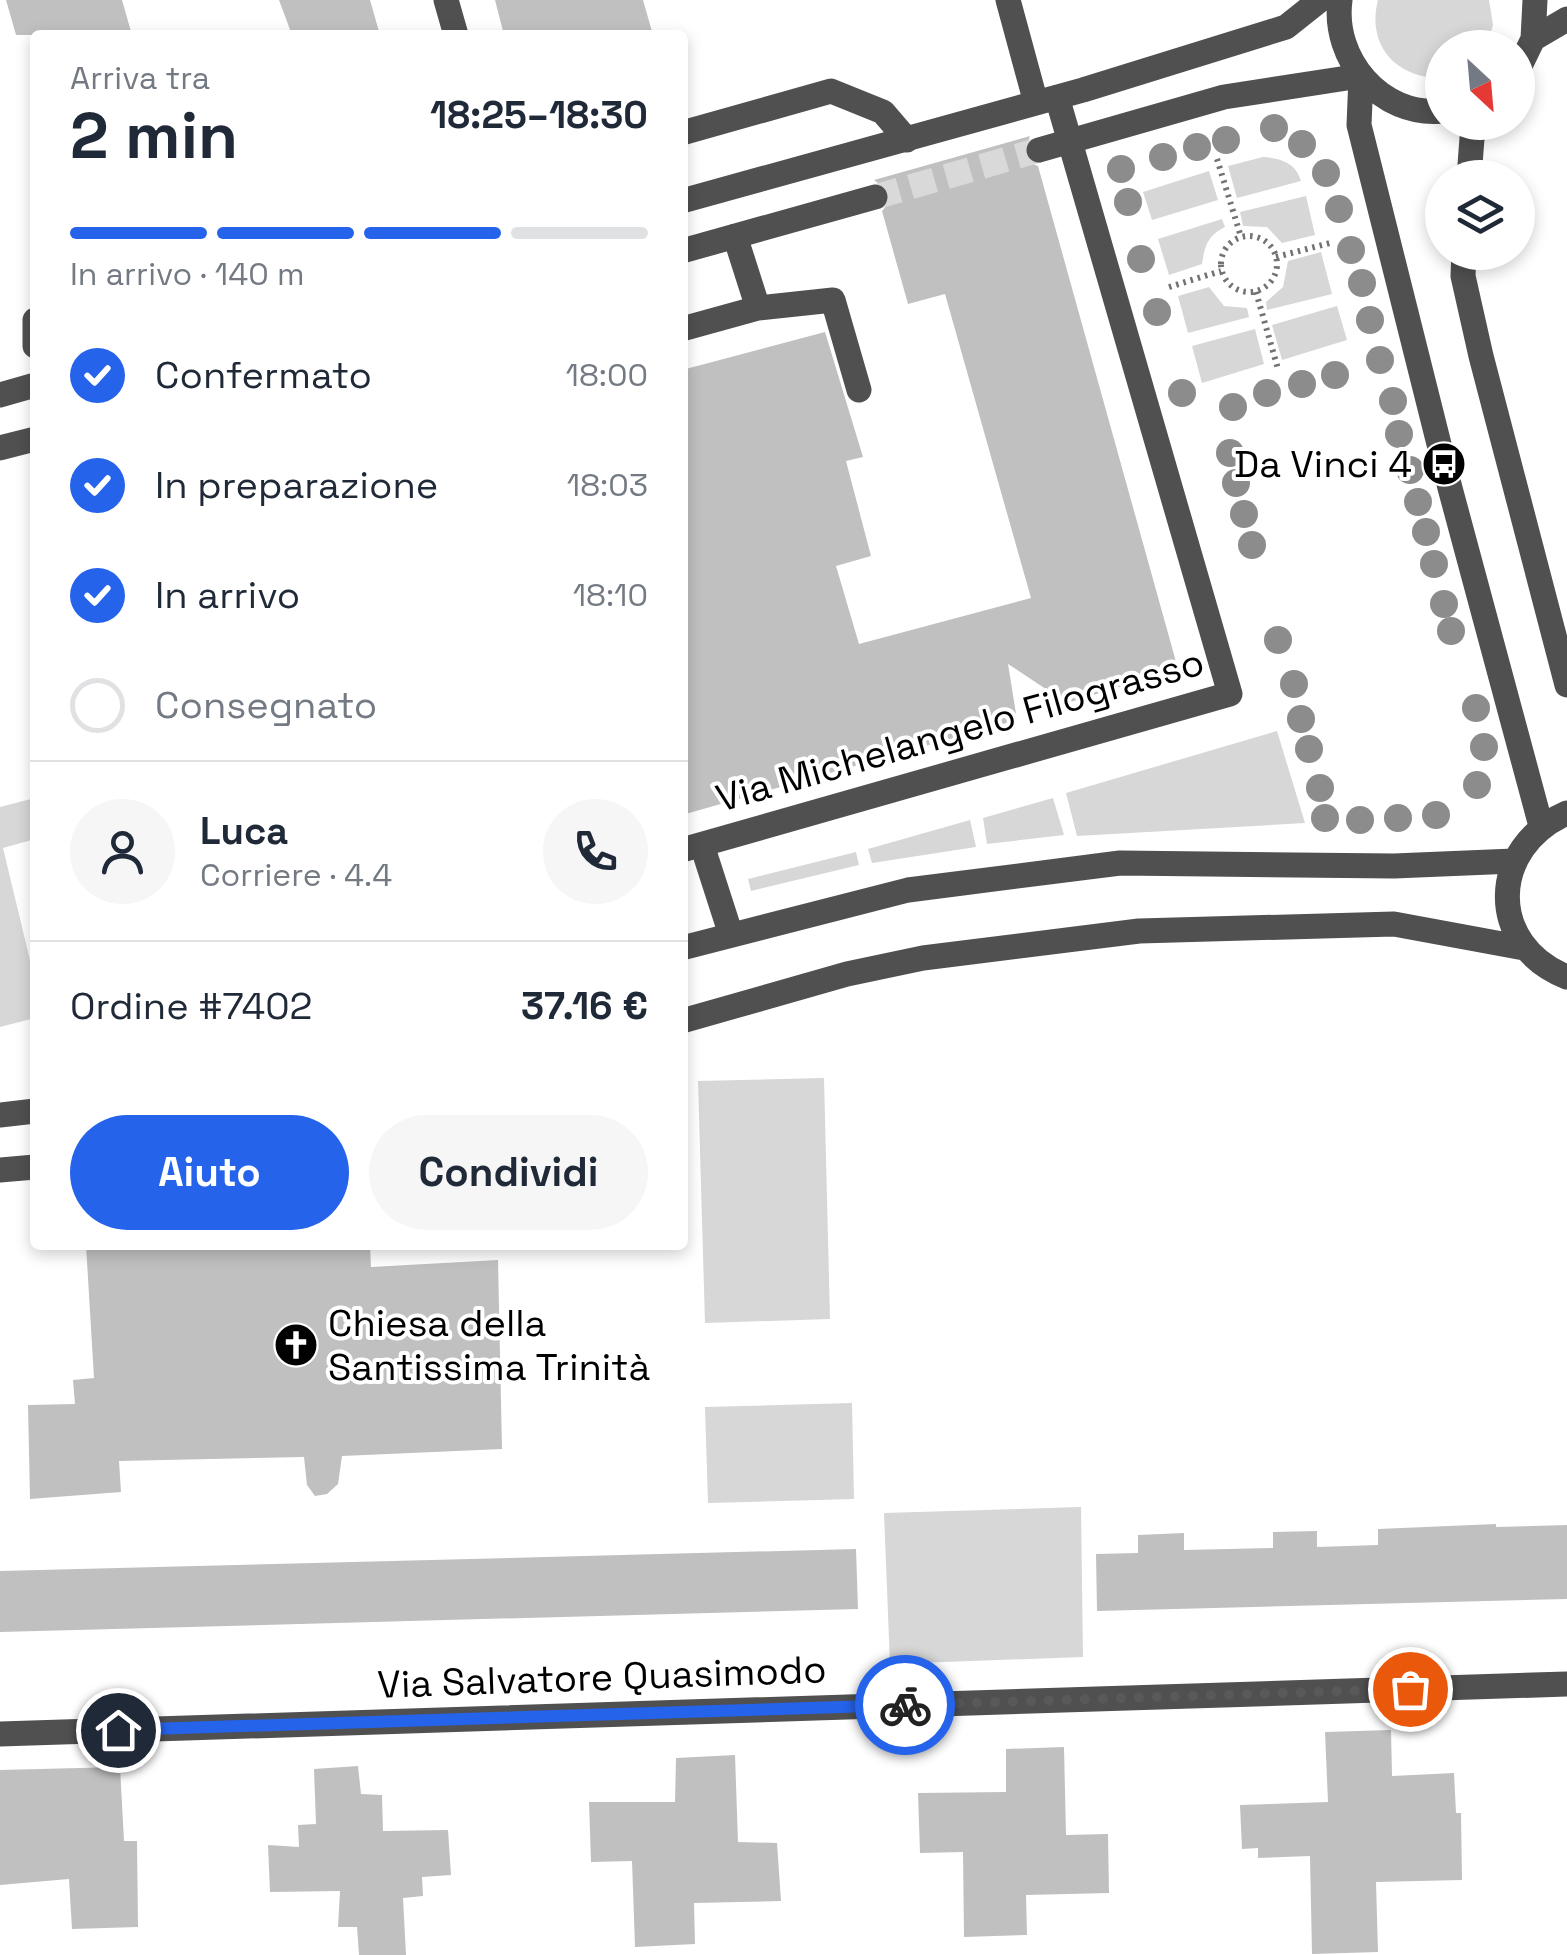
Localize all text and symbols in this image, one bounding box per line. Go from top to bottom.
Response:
north arrow [1425,30,1535,140]
map controls [1425,30,1535,270]
text: Arriva tra [70,58,210,98]
text: 18:25–18:30 [430,91,648,139]
text: 2 min [70,94,238,177]
button: layers [1425,160,1535,270]
text: In arrivo · 140 m [70,254,304,294]
icon: check [70,348,125,403]
text: Confermato [155,351,372,399]
text: 18:00 [566,355,648,395]
place label: Da Vinci 4 [1234,440,1412,488]
bus stop icon: Da Vinci 4 [1421,441,1467,487]
icon: check [70,458,125,513]
text: In preparazione [155,461,438,509]
text: 18:03 [567,465,648,505]
icon: check [70,568,125,623]
text: In arrivo [155,571,300,619]
text: 18:10 [573,575,648,615]
street label: Via Michelangelo Filograsso [711,637,1209,823]
text: Consegnato [155,681,377,729]
button: person [70,799,175,904]
button: phone [543,799,648,904]
text: Luca [200,807,288,855]
text: Corriere · 4.4 [200,855,392,895]
text: Ordine #7402 [70,982,313,1030]
text: 37.16 € [521,982,648,1030]
button: Aiuto [70,1115,349,1230]
button: Condividi [369,1115,648,1230]
place label: Chiesa della Santissima Trinità [328,1299,650,1391]
church icon: Chiesa della Santissima Trinità [273,1322,319,1368]
street label: Via Salvatore Quasimodo [377,1645,827,1709]
pin [1368,1647,1453,1732]
courier [855,1655,955,1755]
icon: bag [1383,1662,1438,1717]
icon: bike [878,1678,933,1733]
pin [76,1688,161,1773]
icon: home [91,1703,146,1758]

